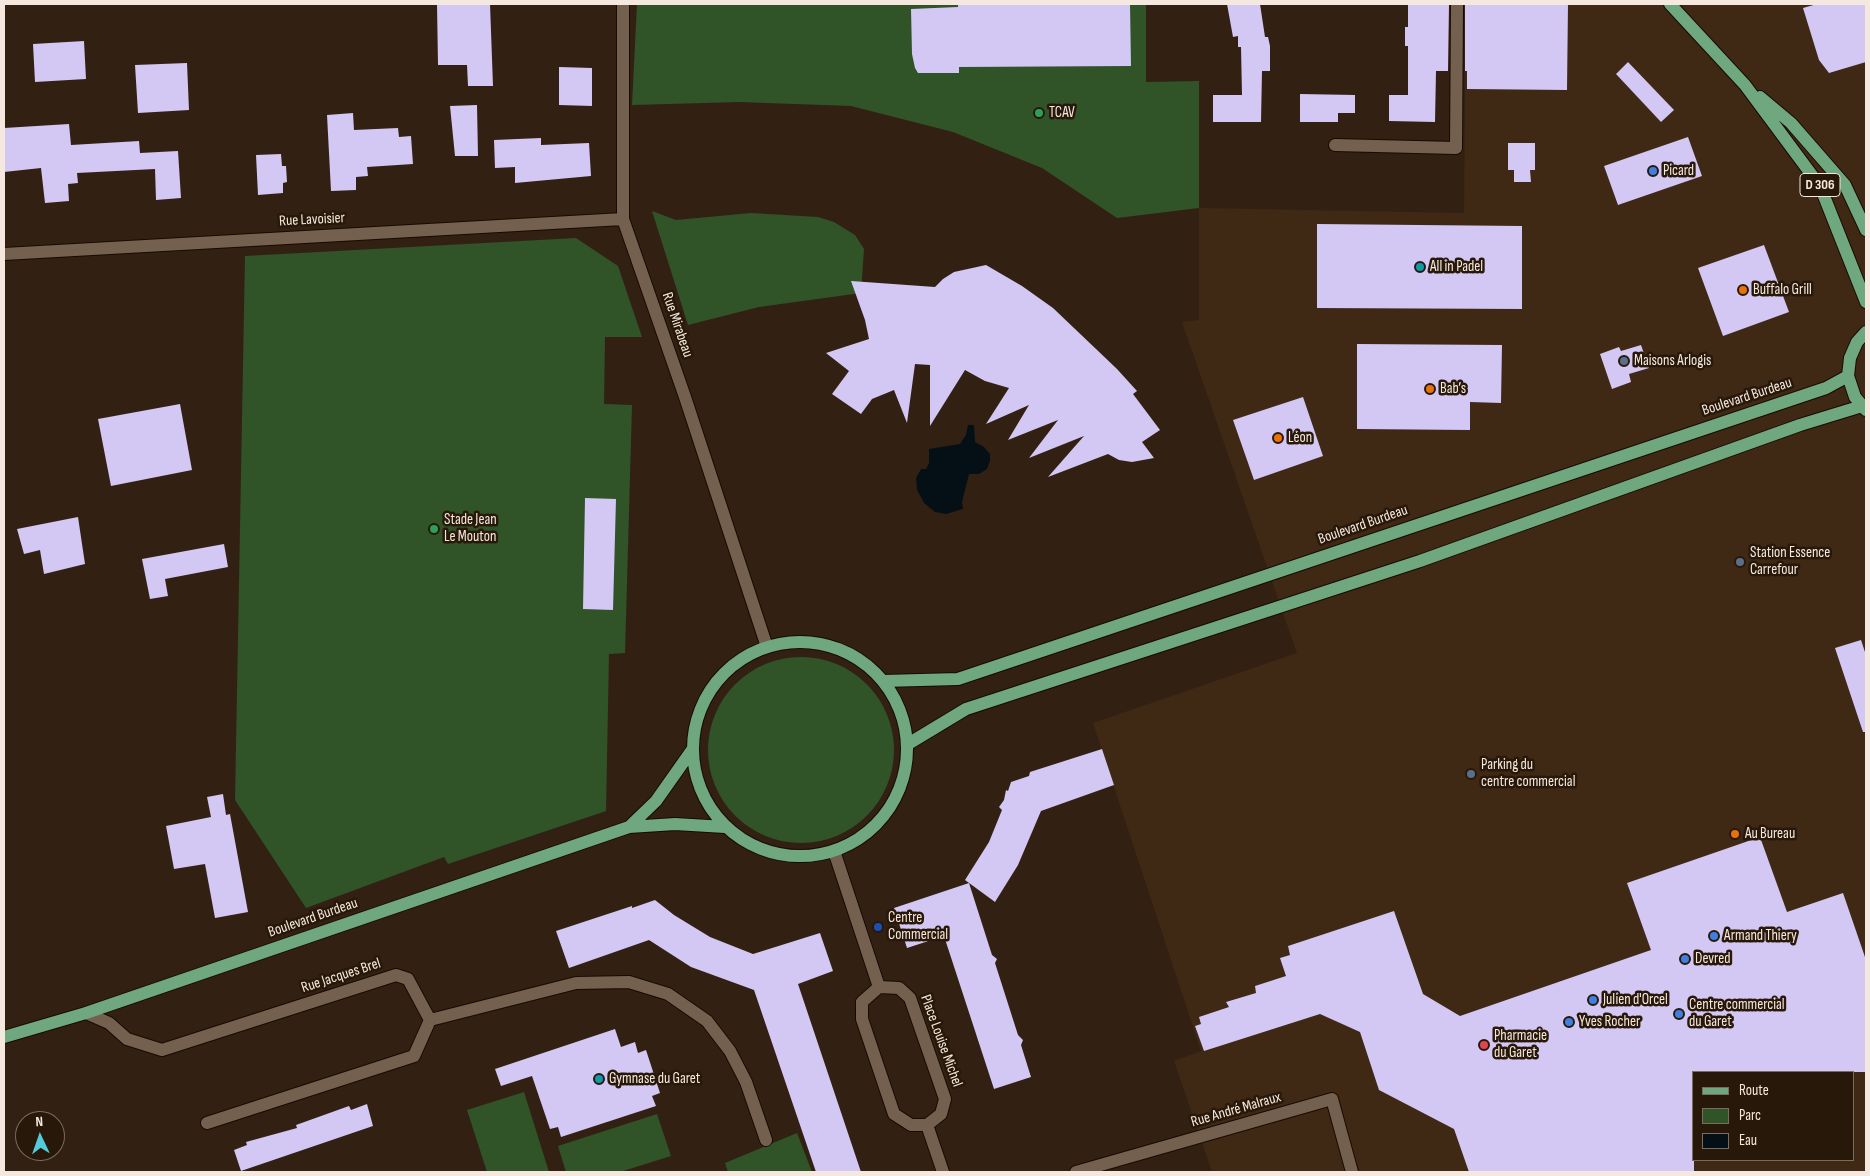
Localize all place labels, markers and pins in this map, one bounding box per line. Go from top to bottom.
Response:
place label: TCAV [1049,104,1075,122]
marker: TCAV [1033,107,1045,119]
place label: Picard [1663,162,1694,180]
marker: Picard [1647,165,1659,177]
place label: All in Padel [1430,258,1483,276]
marker: All in Padel [1414,261,1426,273]
place label: Buffalo Grill [1753,281,1812,299]
marker: Buffalo Grill [1737,284,1749,296]
place label: Maisons Arlogis [1634,352,1711,370]
marker: Maisons Arlogis [1618,355,1630,367]
place label: Bab’s [1440,380,1466,398]
marker: Bab’s [1424,383,1436,395]
place label: Léon [1288,429,1312,447]
marker: Léon [1272,432,1284,444]
place label: Stade Jean Le Mouton [444,511,497,546]
marker: Stade Jean Le Mouton [428,523,440,535]
place label: Station Essence Carrefour [1750,544,1830,579]
marker: Station Essence Carrefour [1734,556,1746,568]
place label: Parking du centre commercial [1481,756,1575,791]
marker: Parking du centre commercial [1465,768,1477,780]
place label: Au Bureau [1745,825,1795,843]
marker: Au Bureau [1729,828,1741,840]
place label: Centre Commercial [888,909,948,944]
marker: Centre Commercial [872,921,884,933]
place label: Armand Thiery [1724,927,1797,945]
marker: Armand Thiery [1708,930,1720,942]
place label: Devred [1695,950,1730,968]
marker: Devred [1679,953,1691,965]
place label: Julien d'Orcel [1603,991,1668,1009]
marker: Julien d'Orcel [1587,994,1599,1006]
place label: Centre commercial du Garet [1689,996,1785,1031]
marker: Centre commercial du Garet [1673,1008,1685,1020]
place label: Yves Rocher [1579,1013,1640,1031]
marker: Yves Rocher [1563,1016,1575,1028]
place label: Pharmacie du Garet [1494,1027,1547,1062]
marker: Pharmacie du Garet [1478,1039,1490,1051]
place label: Gymnase du Garet [609,1070,700,1088]
marker: Gymnase du Garet [593,1073,605,1085]

